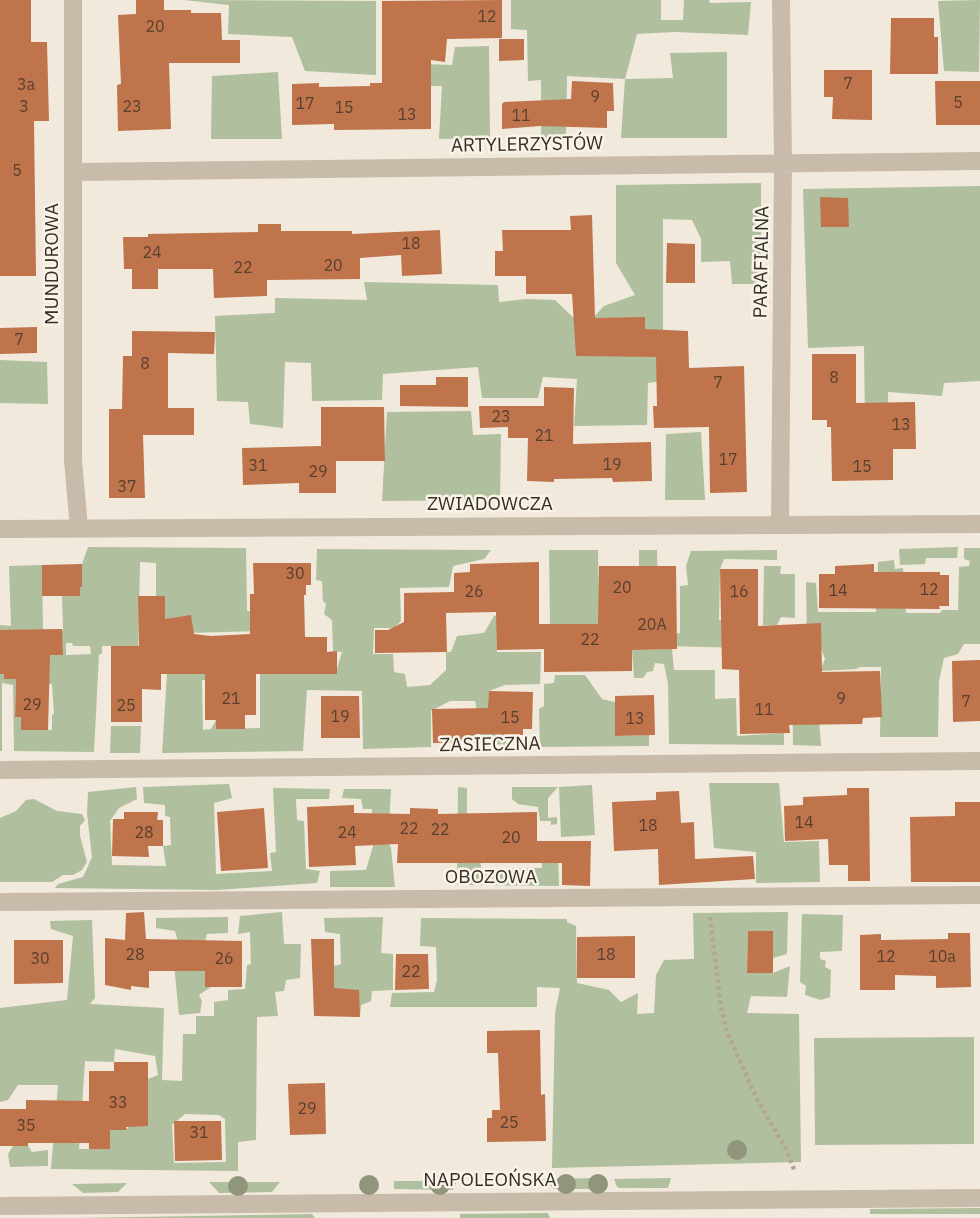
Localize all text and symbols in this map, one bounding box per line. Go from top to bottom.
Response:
house number: 12 [477,7,497,27]
house number: 20 [145,17,165,37]
house number: 7 [843,74,853,94]
house number: 3a [17,75,35,95]
house number: 9 [590,87,600,107]
house number: 5 [953,93,963,113]
house number: 17 [295,94,315,114]
house number: 3 [19,97,29,117]
house number: 23 [122,97,142,117]
house number: 15 [334,98,354,118]
house number: 13 [397,105,417,125]
house number: 11 [511,106,531,126]
street label: ARTYLERZYSTÓW [451,132,603,158]
house number: 5 [12,161,22,181]
street label: MUNDUROWA [42,203,64,325]
street label: PARAFIALNA [750,205,774,319]
house number: 18 [401,234,421,254]
house number: 24 [142,243,162,263]
house number: 20 [323,256,343,276]
house number: 22 [233,258,253,278]
house number: 7 [14,330,24,350]
house number: 8 [140,354,150,374]
house number: 8 [829,368,839,388]
house number: 7 [713,373,723,393]
house number: 23 [491,407,511,427]
house number: 13 [891,415,911,435]
house number: 21 [534,426,554,446]
house number: 17 [718,450,738,470]
house number: 19 [602,455,622,475]
house number: 31 [248,456,268,476]
house number: 15 [852,457,872,477]
house number: 29 [308,462,328,482]
house number: 37 [117,477,137,497]
street label: ZWIADOWCZA [427,494,553,516]
house number: 30 [285,564,305,584]
house number: 20 [612,578,632,598]
house number: 12 [919,580,939,600]
house number: 14 [828,581,848,601]
house number: 26 [464,582,484,602]
house number: 16 [729,582,749,602]
house number: 20A [637,615,667,635]
house number: 22 [580,630,600,650]
house number: 21 [221,689,241,709]
house number: 9 [836,689,846,709]
house number: 7 [961,692,971,712]
house number: 29 [22,695,42,715]
house number: 25 [116,696,136,716]
house number: 11 [754,700,774,720]
house number: 19 [330,707,350,727]
house number: 15 [500,708,520,728]
house number: 13 [625,709,645,729]
street label: ZASIECZNA [439,733,541,757]
house number: 14 [794,813,814,833]
house number: 18 [638,816,658,836]
house number: 22 [399,819,419,839]
house number: 22 [430,820,450,840]
house number: 28 [134,823,154,843]
house number: 24 [337,823,357,843]
house number: 20 [501,828,521,848]
street label: OBOZOWA [445,867,537,889]
house number: 28 [125,945,145,965]
house number: 18 [596,945,616,965]
house number: 12 [876,947,896,967]
house number: 10a [928,947,956,967]
house number: 30 [30,949,50,969]
house number: 26 [214,949,234,969]
house number: 22 [401,962,421,982]
house number: 33 [108,1093,128,1113]
house number: 29 [297,1099,317,1119]
house number: 25 [499,1113,519,1133]
house number: 35 [16,1116,36,1136]
house number: 31 [189,1123,209,1143]
street label: NAPOLEOŃSKA [423,1170,557,1192]

